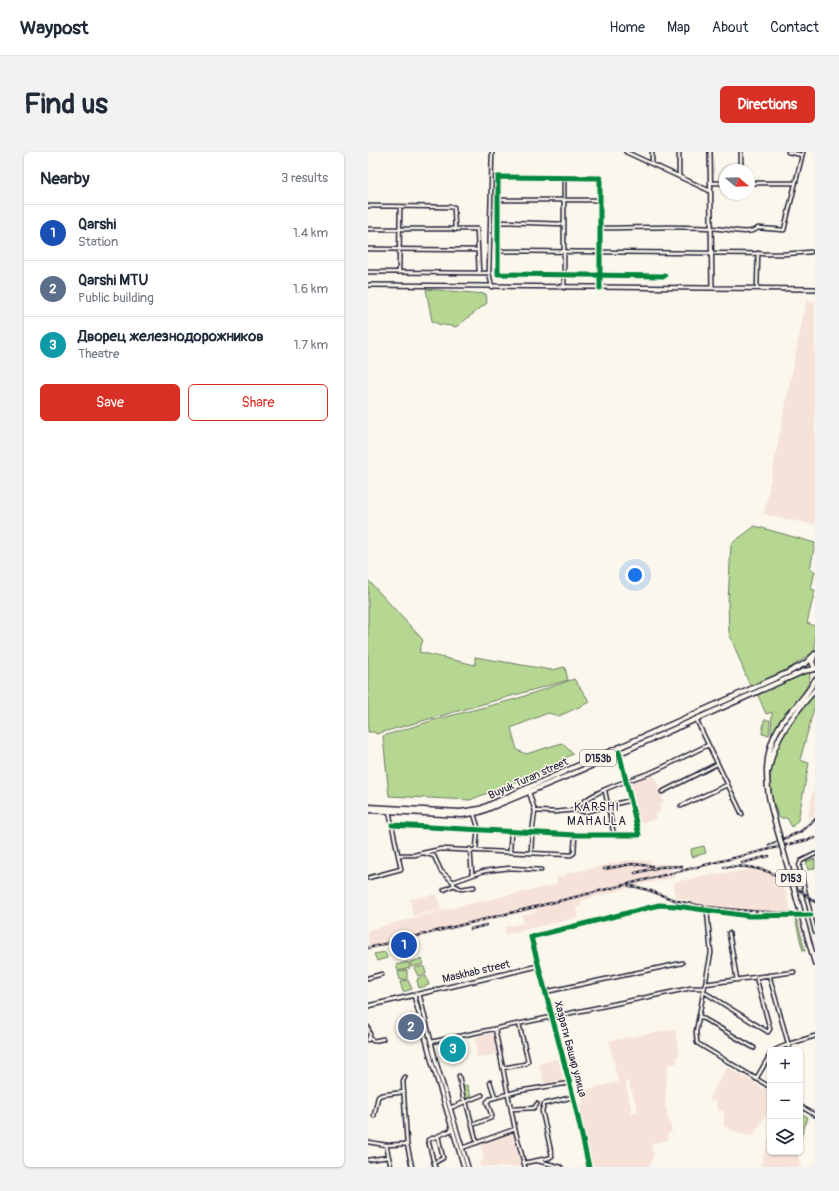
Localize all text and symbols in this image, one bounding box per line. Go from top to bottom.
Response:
text: Waypost [20,16,89,40]
text: Home [610,19,645,36]
text: Map [667,19,690,36]
text: About [712,19,748,36]
text: Contact [770,19,819,36]
button: Directions [720,86,815,123]
text: Find us [24,87,108,122]
north arrow [719,164,755,200]
text: Nearby [40,168,89,189]
text: 3 results [281,170,328,186]
text: Qarshi [78,215,116,234]
text: 1 [50,225,56,241]
text: 1.4 km [293,225,328,241]
text: Station [78,234,118,250]
text: Qarshi MTU [78,271,148,290]
text: 2 [49,281,57,297]
text: 1.6 km [293,281,328,297]
text: Public building [78,290,154,306]
text: Дворец железнодорожников [78,327,264,346]
text: 3 [49,337,57,353]
text: 1.7 km [293,337,328,353]
text: Theatre [78,346,119,362]
button: Save [40,384,180,421]
button: Share [188,384,328,421]
your location [625,565,645,585]
road number: D153b [580,750,616,766]
street label: Buyuk Turan street [486,755,571,802]
district label: KARSHI MAHALLA [567,800,627,829]
road number: D153 [776,870,806,886]
pin: 1 [391,930,417,960]
street label: Maskhab street [441,957,512,986]
street label: Хазрати Башир улица [551,1000,590,1099]
pin: 2 [398,1012,424,1042]
pin: 3 [440,1034,466,1064]
map controls [767,1047,803,1155]
button: + [767,1047,803,1083]
button: − [767,1083,803,1119]
button: layers [767,1119,803,1155]

